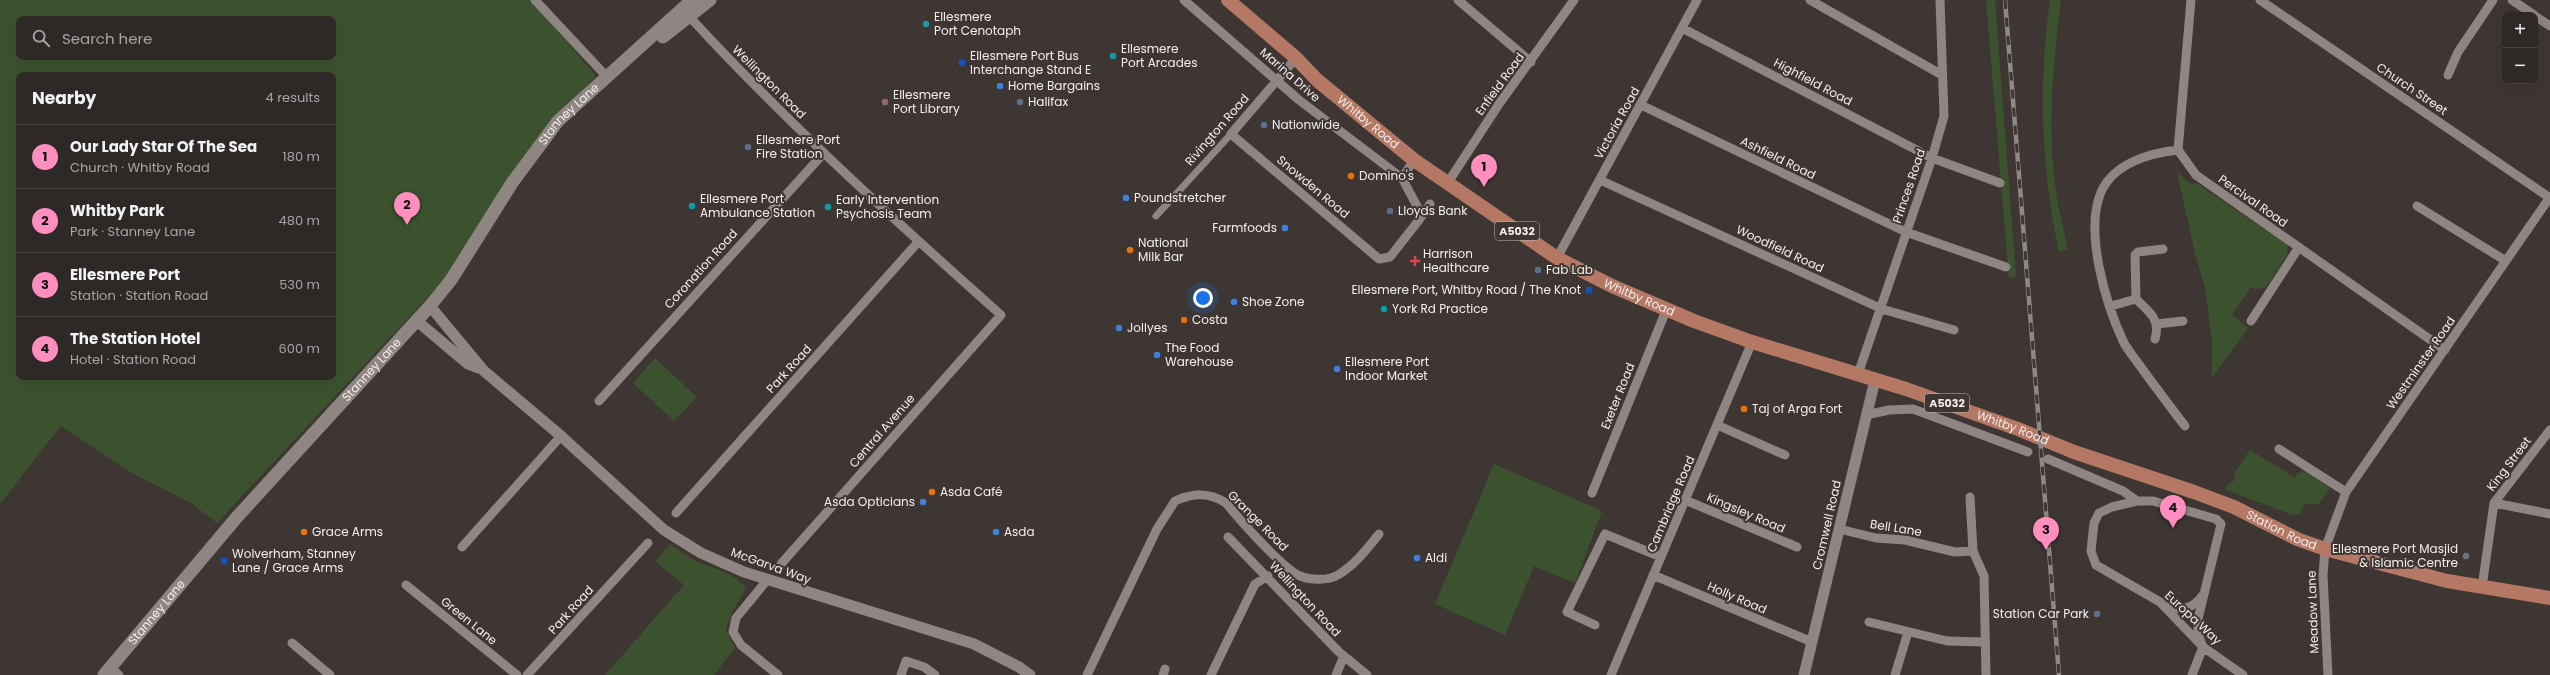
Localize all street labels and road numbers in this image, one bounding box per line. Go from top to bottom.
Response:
street label: Wellington Road [729,41,810,122]
street label: Marina Drive [1256,44,1324,106]
street label: Enfield Road [1471,49,1528,118]
street label: Highfield Road [1771,54,1856,109]
street label: Church Street [2373,58,2451,119]
street label: Stanney Lane [534,79,602,148]
street label: Victoria Road [1590,84,1643,162]
street label: Rivington Road [1181,90,1253,169]
street label: Whitby Road [1334,91,1403,153]
street label: Ashfield Road [1738,132,1819,183]
street label: Princes Road [1888,146,1929,225]
street label: Snowden Road [1273,151,1353,222]
street label: Percival Road [2215,170,2291,231]
street label: Woodfield Road [1734,221,1827,276]
road number: A5032 [1495,222,1539,240]
street label: Coronation Road [660,225,741,312]
street label: Whitby Road [1601,274,1678,320]
street label: Westminster Road [2382,313,2459,413]
street label: Stanney Lane [338,334,405,405]
street label: Park Road [762,341,815,397]
street label: Exeter Road [1597,360,1639,431]
street label: Central Avenue [845,390,918,471]
road number: A5032 [1925,394,1969,412]
street label: Whitby Road [1974,406,2052,449]
street label: King Street [2482,433,2535,494]
street label: Cambridge Road [1643,453,1699,555]
street label: Cromwell Road [1808,478,1845,571]
street label: Grange Road [1224,487,1292,555]
street label: Kingsley Road [1704,488,1788,537]
street label: Station Road [2243,506,2319,553]
street label: Bell Lane [1869,515,1923,540]
street label: McGarva Way [729,543,814,588]
street label: Wellington Road [1266,557,1345,640]
street label: Meadow Lane [2303,570,2322,654]
street label: Stanney Lane [124,576,189,648]
street label: Holly Road [1705,577,1770,618]
street label: Park Road [544,582,597,638]
street label: Europa Way [2161,587,2226,649]
street label: Green Lane [438,593,501,649]

